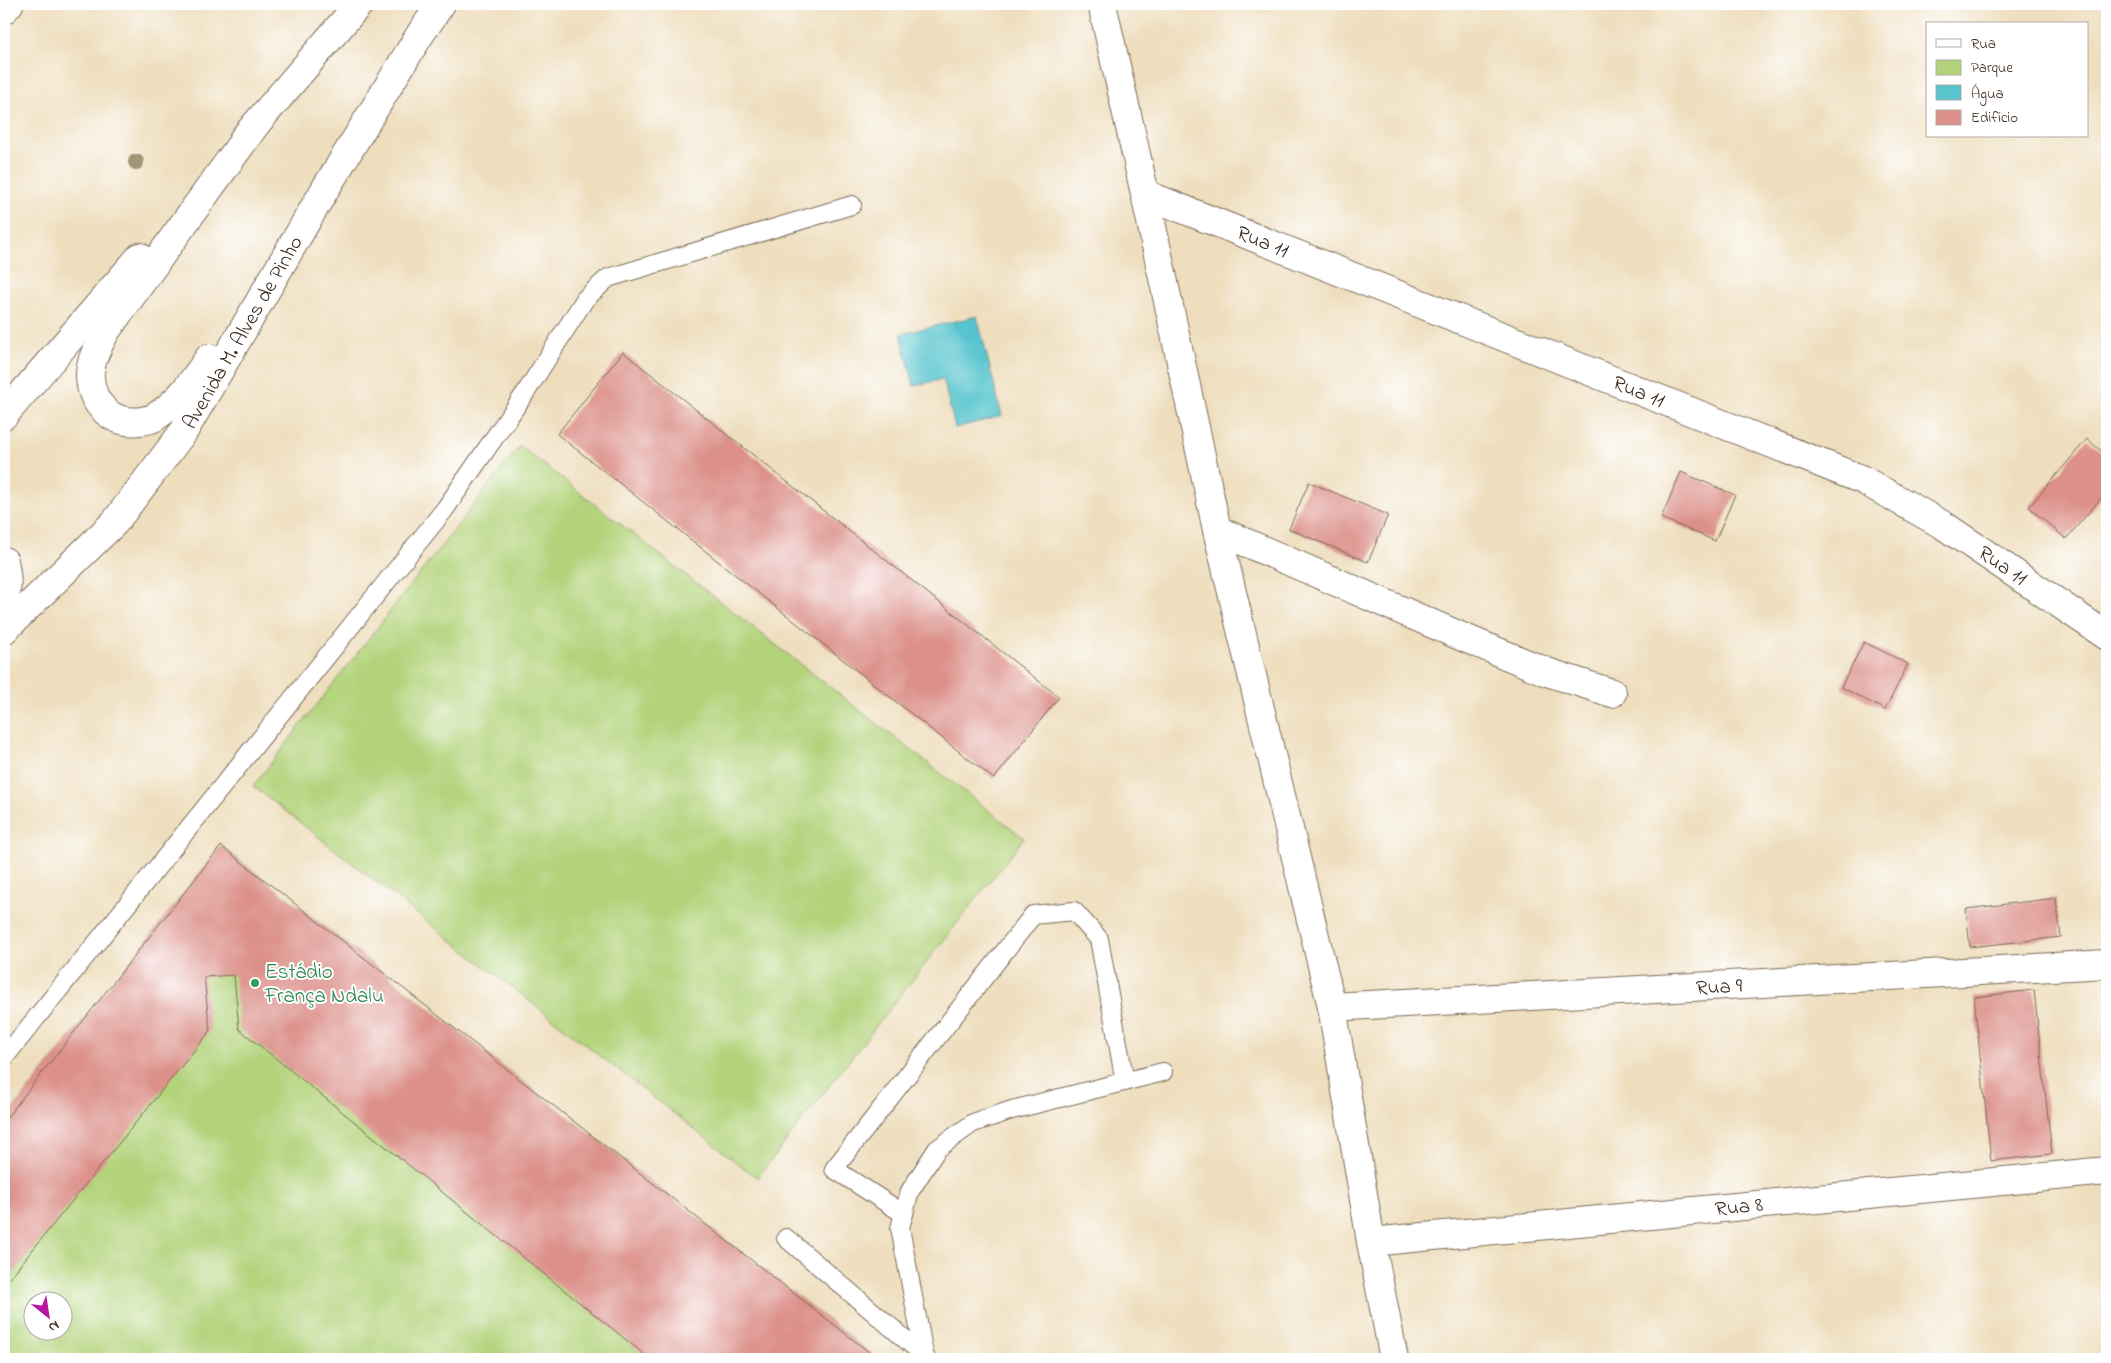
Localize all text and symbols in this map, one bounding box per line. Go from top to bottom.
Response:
legend [1926,22,2088,138]
text: Rua [1971,33,1996,55]
text: Parque [1971,57,2013,79]
text: Água [1971,83,2004,106]
text: Edifício [1971,107,2018,129]
street label: Rua 11 [1232,219,1293,267]
street label: Avenida M. Alves de Pinho [176,231,311,435]
street label: Rua 11 [1608,369,1669,417]
street label: Rua 11 [1971,539,2033,594]
place label: Estádio França Ndalu [264,958,384,1012]
street label: Rua 9 [1695,972,1744,1004]
marker: Estádio França Ndalu [249,977,261,989]
street label: Rua 8 [1714,1191,1765,1225]
north arrow [22,1290,72,1340]
text: N [44,1315,63,1337]

